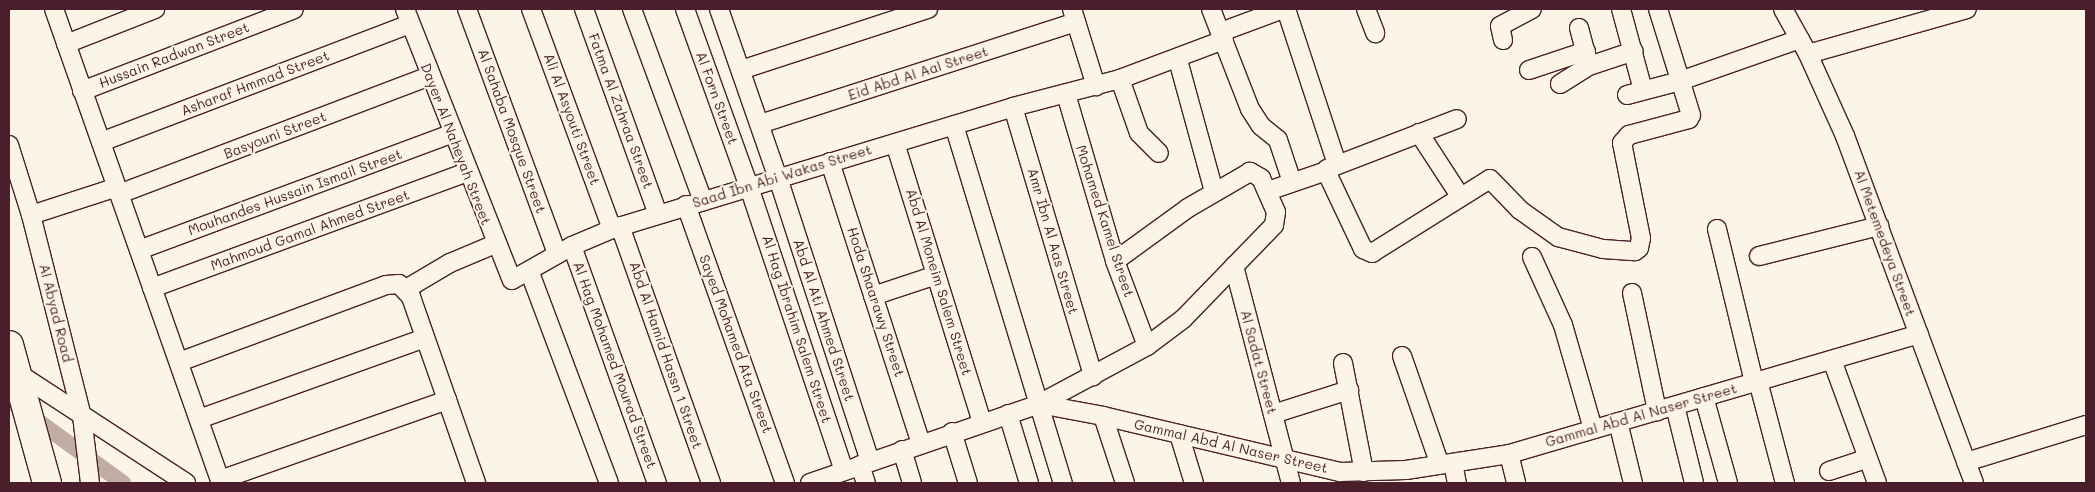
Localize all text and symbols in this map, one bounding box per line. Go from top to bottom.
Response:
street label: Hussain Radwan Street [97,19,251,91]
street label: Fatma Al Zahraa Street [585,31,657,191]
street label: Eid Abd Al Aal Street [846,42,990,104]
street label: Asharaf Hmmad Street [178,47,332,119]
street label: Al Sahaba Mosque Street [474,47,550,215]
street label: Al Forn Street [692,49,742,147]
street label: Ali Al Asyouti Street [540,51,604,187]
street label: Dayer Al Naheyah Street [417,61,495,227]
street label: Basyouni Street [221,108,329,162]
street label: Saad Ibn Abi Wakas Street [690,141,874,211]
street label: Mohamed Kamel Street [1072,143,1138,299]
street label: Mouhandes Hussain Ismail Street [186,145,404,239]
street label: Amr Ibn Al Aas Street [1024,166,1082,316]
street label: Al Metemedeya Street [1851,167,1919,319]
street label: Mahmoud Gamal Ahmed Street [208,186,412,274]
street label: Abd Al Moneim Salem Street [903,187,975,377]
street label: Hoda Shaarawy Street [844,225,908,379]
street label: Al Hag Ibrahim Salem Street [759,233,835,425]
street label: Abd Al Ati Ahmed Street [790,237,858,403]
street label: Sayed Mohamed Ata Street [696,252,776,436]
street label: Al Hag Mohamed Mourad Street [570,259,660,471]
street label: Abd Al Hamid Hassn 1 Street [626,259,706,451]
street label: Al Abyad Road [36,262,76,364]
street label: Al Sadat Street [1237,308,1281,416]
street label: Gammal Abd Al Naser Street [1543,380,1739,450]
street label: Gammal Abd Al Naser Street [1132,416,1330,476]

